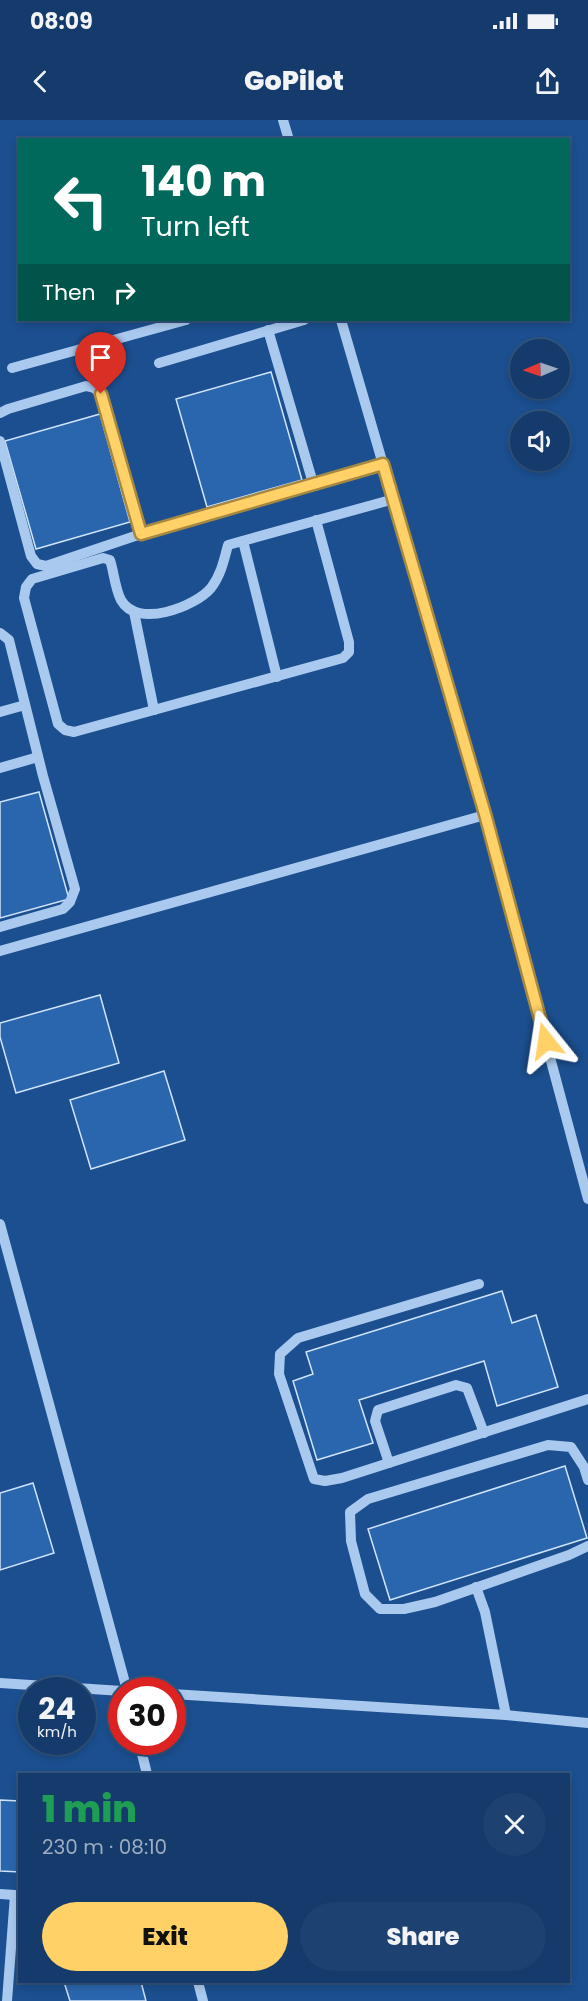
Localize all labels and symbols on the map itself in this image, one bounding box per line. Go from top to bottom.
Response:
pin [75,332,126,394]
north arrow [510,339,570,399]
position arrow [514,1009,578,1073]
speed limit sign: 30 [108,1677,186,1755]

